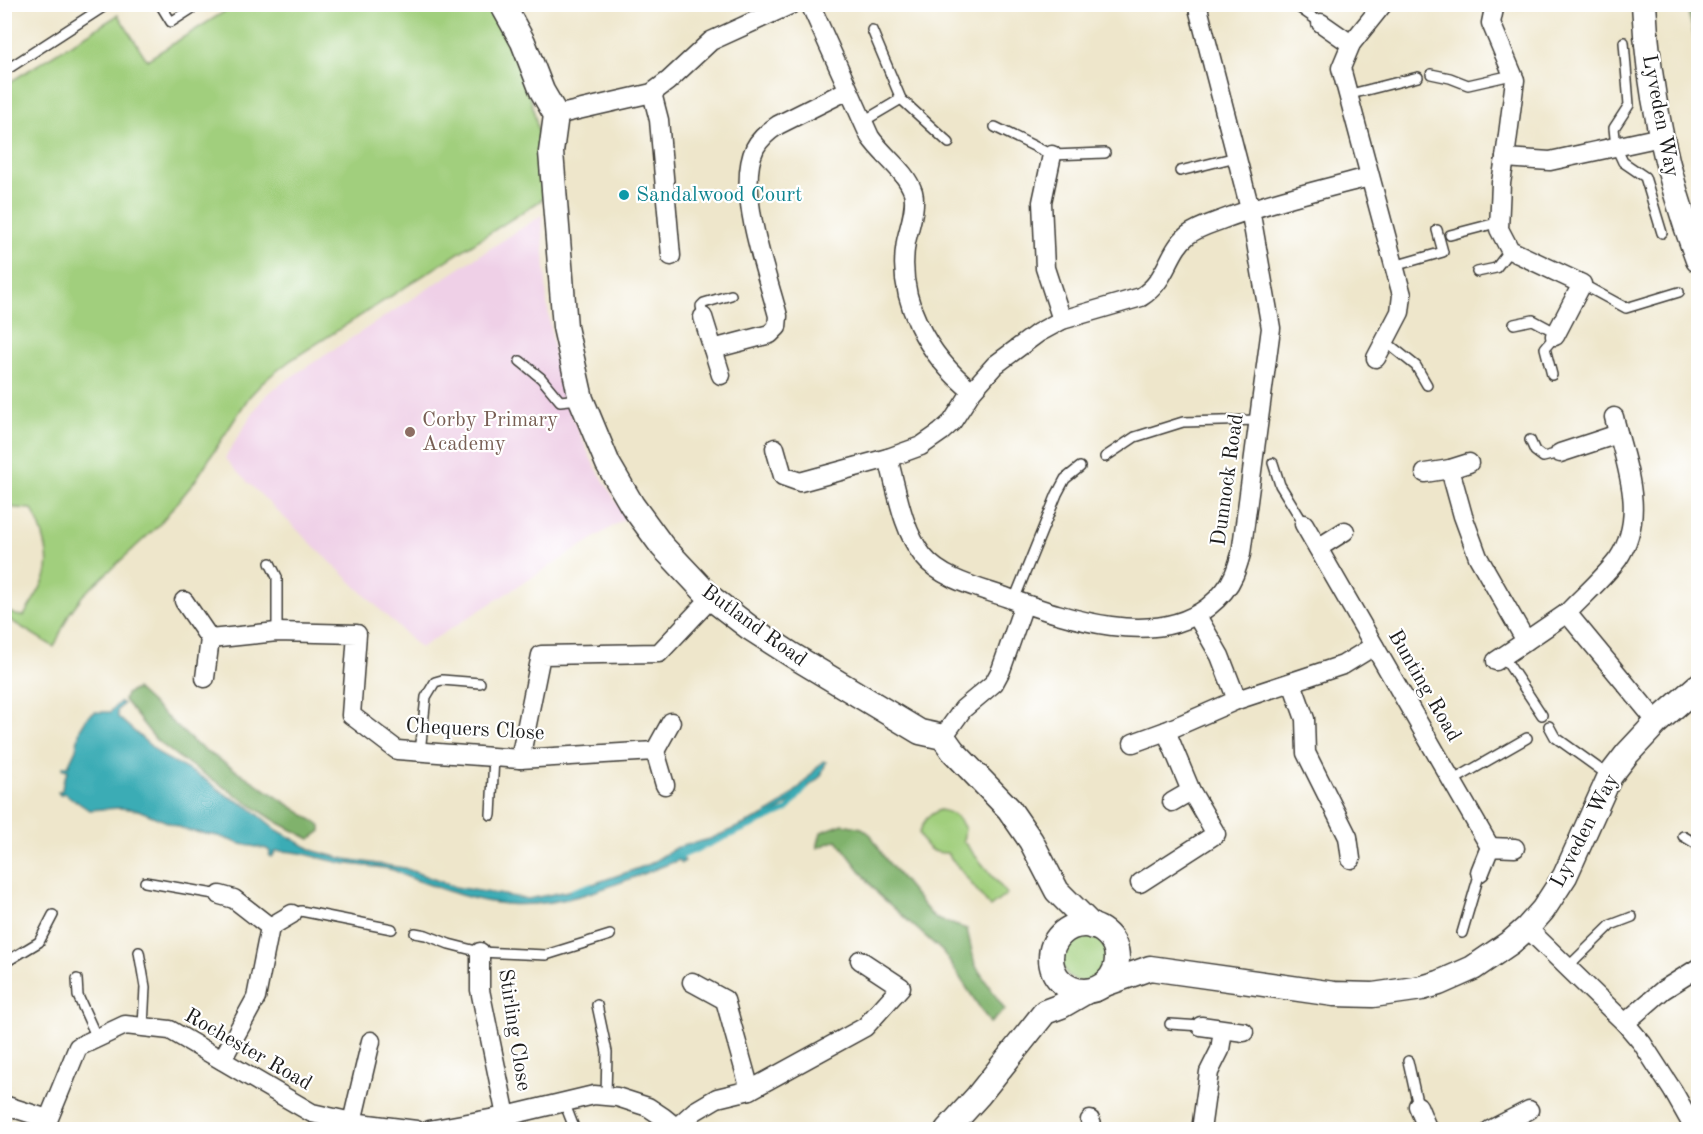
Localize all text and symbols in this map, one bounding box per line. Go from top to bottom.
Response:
street label: Lyveden Way [1638,53,1682,179]
place label: Sandalwood Court [636,185,802,206]
marker: Sandalwood Court [617,188,631,202]
place label: Corby Primary Academy [422,410,558,455]
street label: Dunnock Road [1208,412,1248,548]
marker: Corby Primary Academy [403,425,417,439]
street label: Butland Road [698,581,810,671]
street label: Bunting Road [1384,626,1464,746]
street label: Chequers Close [405,716,545,744]
street label: Lyveden Way [1547,771,1623,891]
street label: Stirling Close [494,967,534,1093]
street label: Rochester Road [181,1005,315,1095]

